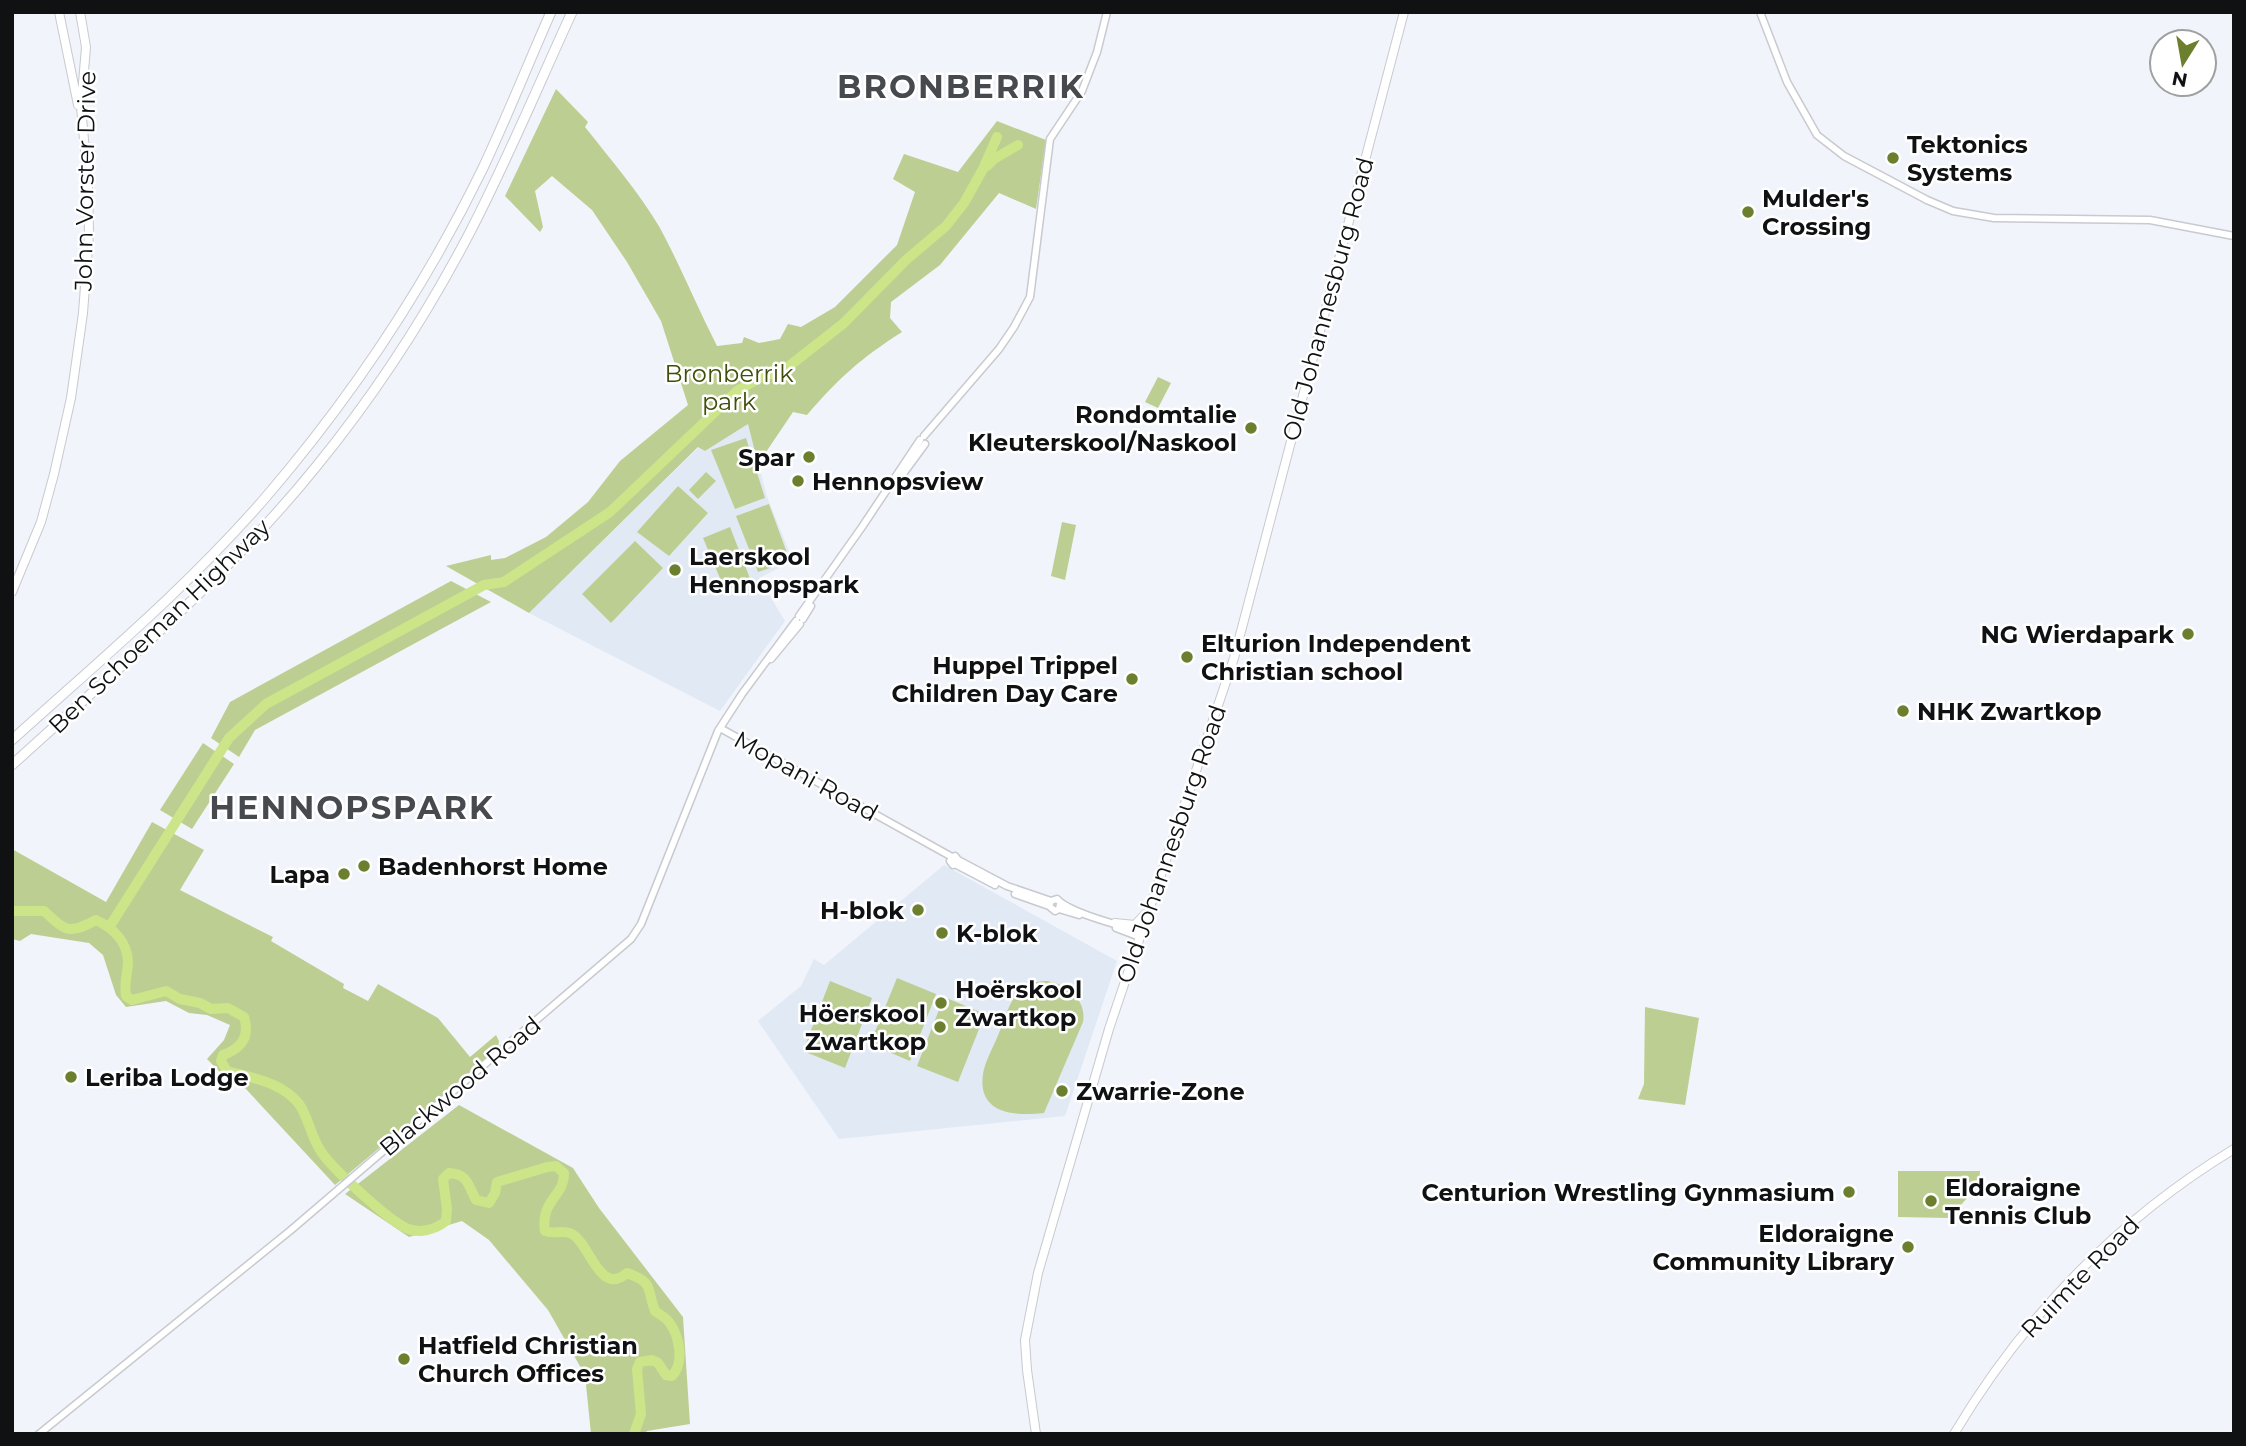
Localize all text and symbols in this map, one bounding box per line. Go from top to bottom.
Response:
north arrow [2148,28,2218,98]
text: N [2170,66,2190,92]
district label: BRONBERRIK [837,67,1085,106]
street label: John Vorster Drive [69,71,101,292]
place label: Tektonics Systems [1907,130,2028,187]
marker: Tektonics Systems [1885,150,1901,166]
street label: Old Johannesburg Road [1276,154,1380,444]
place label: Mulder's Crossing [1762,184,1871,241]
marker: Mulder's Crossing [1740,204,1756,220]
park label: Bronberrik park [664,359,794,416]
place label: Rondomtalie Kleuterskool/Naskool [968,400,1237,457]
marker: Rondomtalie Kleuterskool/Naskool [1243,420,1259,436]
place label: Spar [738,443,795,472]
marker: Spar [801,449,817,465]
place label: Hennopsview [812,467,984,496]
marker: Hennopsview [790,473,806,489]
street label: Ben Schoeman Highway [42,512,276,740]
place label: Laerskool Hennopspark [689,542,859,599]
marker: Laerskool Hennopspark [667,562,683,578]
place label: NG Wierdapark [1980,620,2174,649]
marker: NG Wierdapark [2180,626,2196,642]
place label: Elturion Independent Christian school [1201,629,1472,686]
marker: Elturion Independent Christian school [1179,649,1195,665]
place label: Huppel Trippel Children Day Care [891,651,1118,708]
marker: Huppel Trippel Children Day Care [1124,671,1140,687]
place label: NHK Zwartkop [1917,697,2102,726]
street label: Old Johannesburg Road [1110,701,1232,987]
marker: NHK Zwartkop [1895,703,1911,719]
street label: Mopani Road [729,725,883,827]
district label: HENNOPSPARK [209,788,495,827]
place label: Badenhorst Home [378,852,608,881]
marker: Badenhorst Home [356,858,372,874]
place label: Lapa [269,860,330,889]
marker: Lapa [336,866,352,882]
place label: H-blok [820,896,904,925]
marker: H-blok [910,902,926,918]
place label: K-blok [956,919,1038,948]
marker: K-blok [934,925,950,941]
place label: Hoërskool Zwartkop [955,975,1082,1032]
marker: Hoërskool Zwartkop [933,995,949,1011]
place label: Höerskool Zwartkop [799,999,926,1056]
street label: Blackwood Road [373,1010,547,1162]
marker: Höerskool Zwartkop [932,1019,948,1035]
place label: Leriba Lodge [85,1063,249,1092]
marker: Leriba Lodge [63,1069,79,1085]
place label: Zwarrie-Zone [1076,1077,1245,1106]
marker: Zwarrie-Zone [1054,1083,1070,1099]
place label: Eldoraigne Tennis Club [1945,1173,2091,1230]
place label: Centurion Wrestling Gynmasium [1422,1178,1835,1207]
marker: Centurion Wrestling Gynmasium [1841,1184,1857,1200]
marker: Eldoraigne Tennis Club [1923,1193,1939,1209]
street label: Ruimte Road [2015,1210,2145,1344]
place label: Eldoraigne Community Library [1653,1219,1895,1276]
marker: Eldoraigne Community Library [1900,1239,1916,1255]
place label: Hatfield Christian Church Offices [418,1331,638,1388]
marker: Hatfield Christian Church Offices [396,1351,412,1367]

